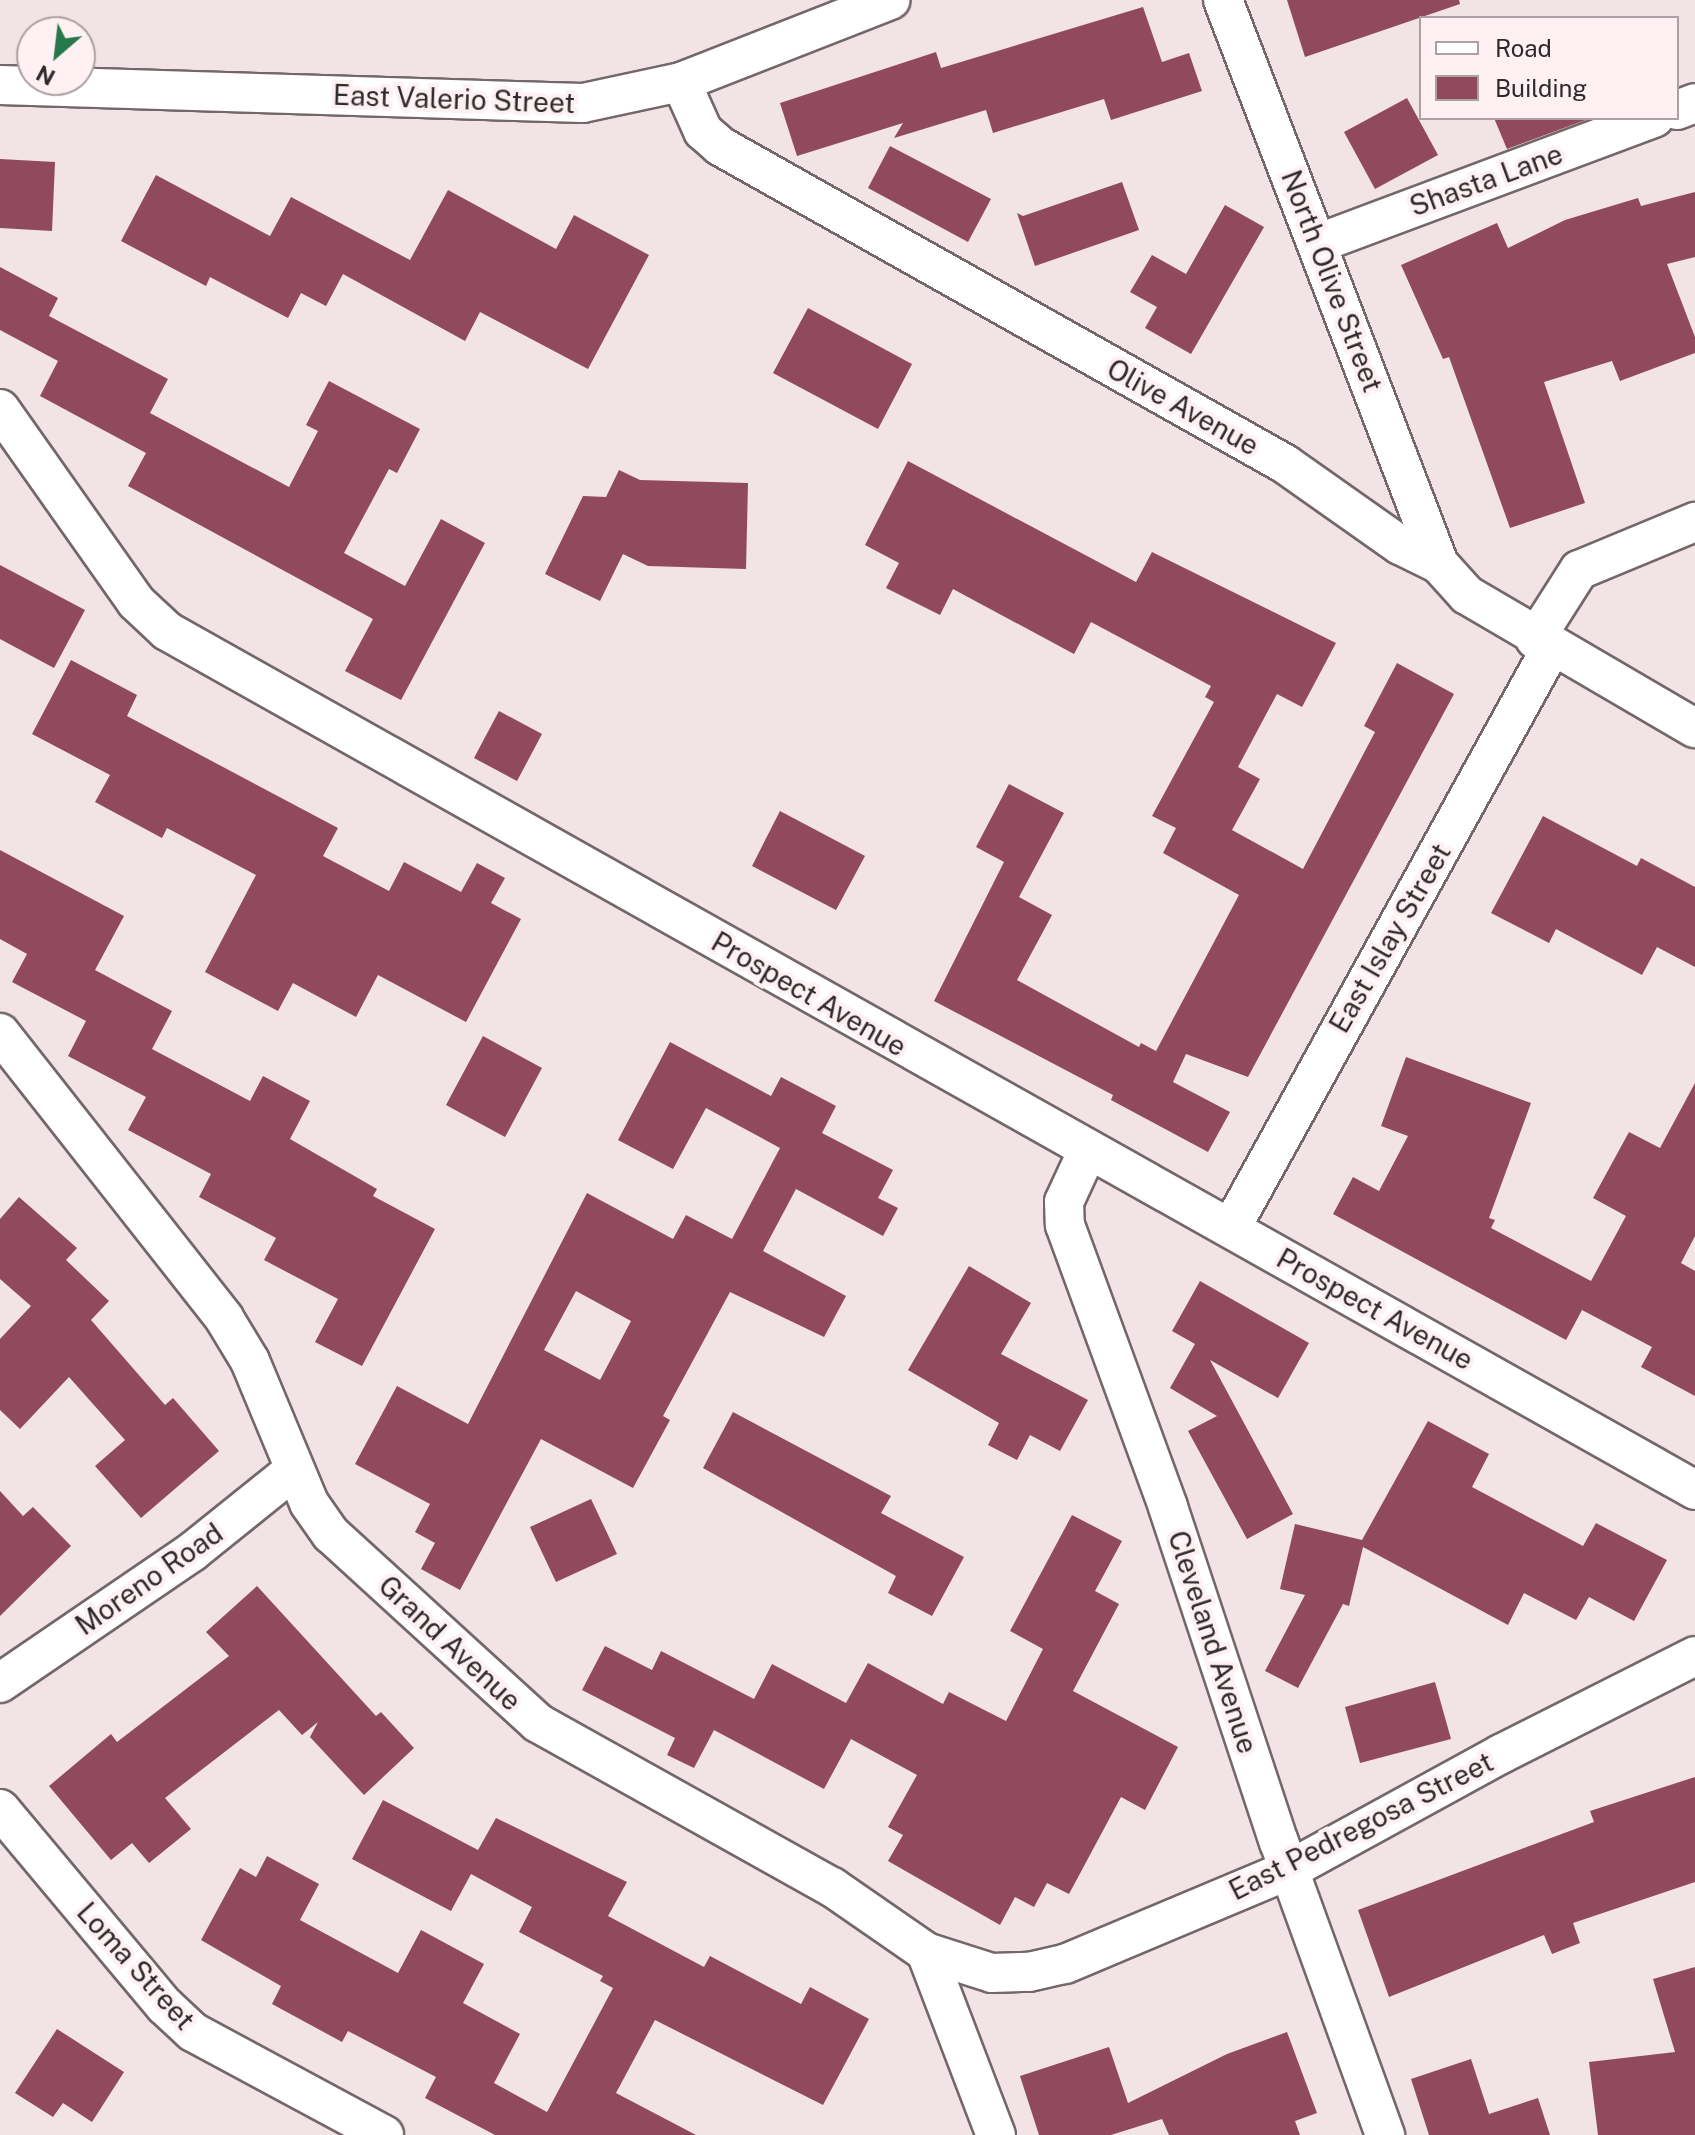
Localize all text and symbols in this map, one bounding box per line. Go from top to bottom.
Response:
north arrow [16,16,96,96]
legend [1419,16,1679,120]
text: Road [1495,34,1552,62]
text: N [32,60,59,91]
text: Building [1495,74,1587,102]
street label: East Valerio Street [332,78,576,120]
street label: Shasta Lane [1405,137,1567,223]
street label: North Olive Street [1274,165,1390,397]
street label: Olive Avenue [1101,352,1265,462]
street label: East Islay Street [1322,837,1458,1039]
street label: Prospect Avenue [706,925,912,1063]
street label: Prospect Avenue [1271,1241,1479,1377]
street label: Moreno Road [69,1516,229,1642]
street label: Cleveland Avenue [1161,1526,1265,1758]
street label: Grand Avenue [372,1569,528,1717]
street label: East Pedregosa Street [1223,1745,1499,1907]
street label: Loma Street [70,1895,202,2037]

